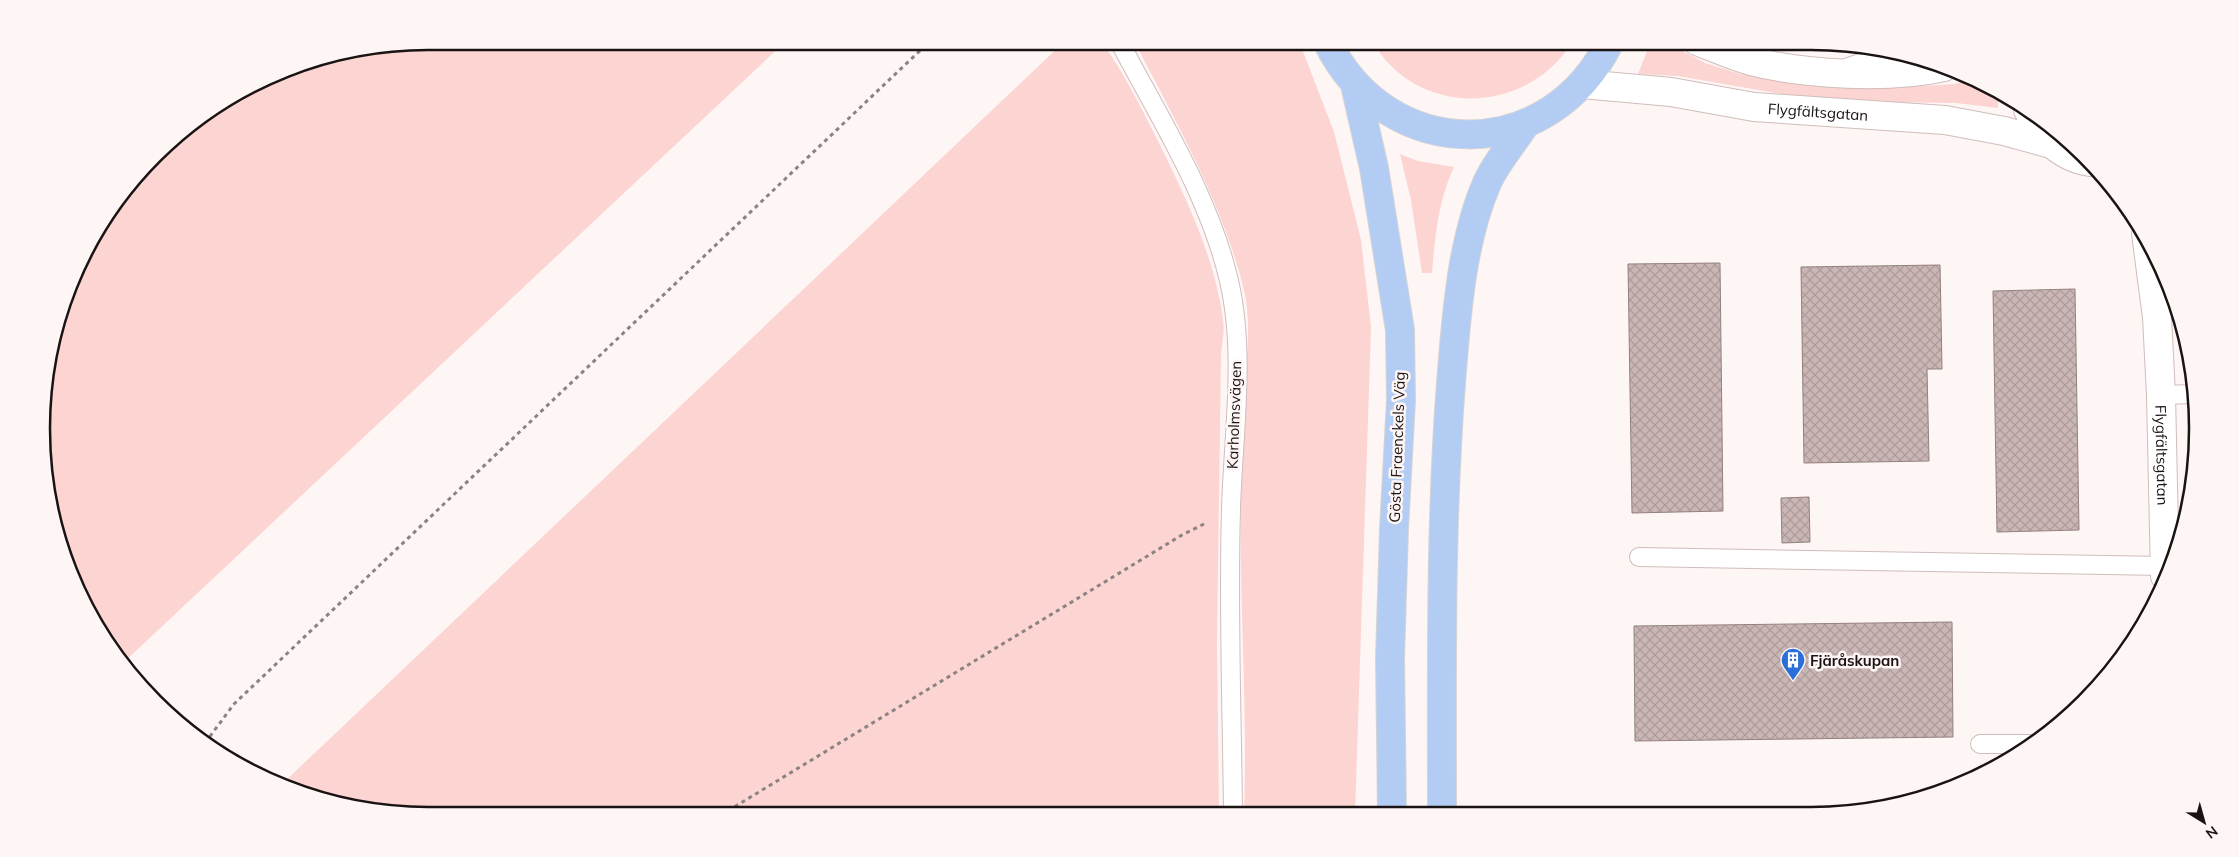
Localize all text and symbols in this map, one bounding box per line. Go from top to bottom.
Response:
street label: Flygfältsgatan [1767,98,1869,124]
street label: Karholmsvägen [1223,361,1245,469]
street label: Gösta Fraenckels Väg [1385,371,1409,523]
street label: Flygfältsgatan [2152,405,2173,506]
building icon: Fjäråskupan [1780,647,1806,681]
place label: Fjäråskupan [1810,651,1899,670]
north arrow [2179,797,2229,847]
text: N [2202,822,2221,843]

